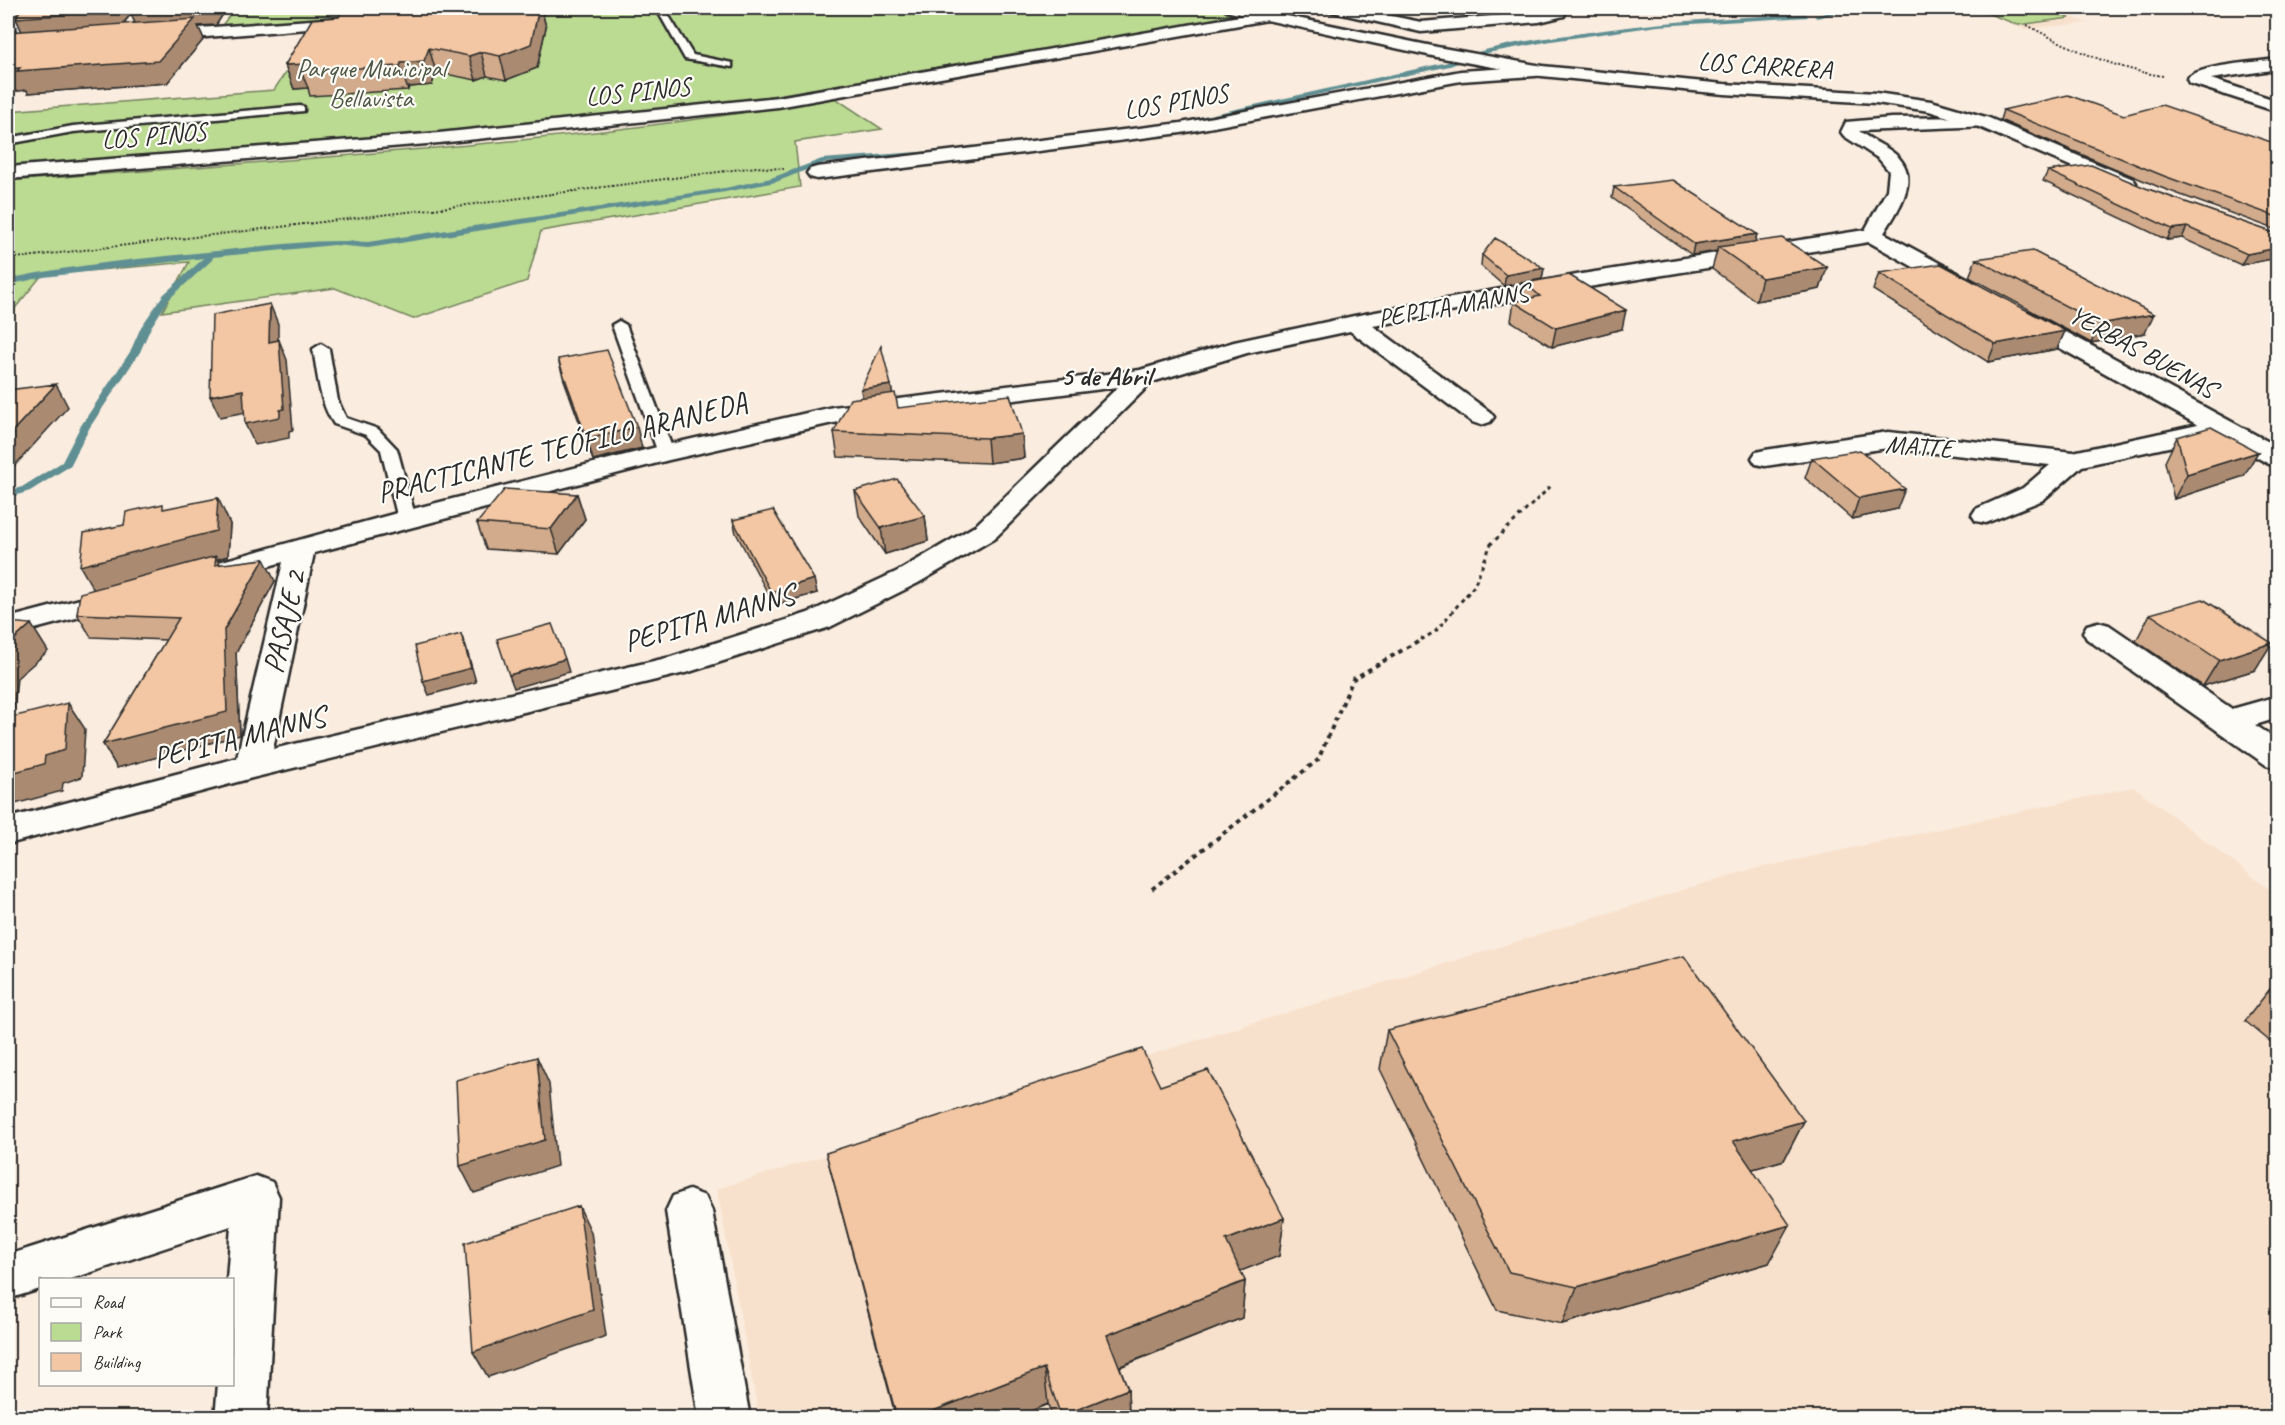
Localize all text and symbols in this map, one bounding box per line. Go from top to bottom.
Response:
street label: LOS CARRERA [1697,44,1835,87]
park label: Parque Municipal Bellavista [296,52,451,115]
street label: LOS PINOS [584,69,695,113]
street label: LOS PINOS [1122,76,1234,127]
street label: LOS PINOS [100,114,211,157]
street label: PEPITA MANNS [1375,275,1536,335]
street label: YERBAS BUENAS [2064,298,2227,408]
district label: 5 de Abril [1061,359,1156,393]
street label: PRACTICANTE TEÓFILO ARANEDA [373,382,752,511]
street label: MATTE [1884,428,1958,466]
street label: PASAJE 2 [254,565,315,677]
street label: PEPITA MANNS [619,574,804,661]
street label: PEPITA MANNS [149,696,334,777]
legend [39,1278,234,1386]
text: Road [93,1291,126,1313]
text: Park [93,1321,123,1343]
text: Building [93,1351,142,1373]

